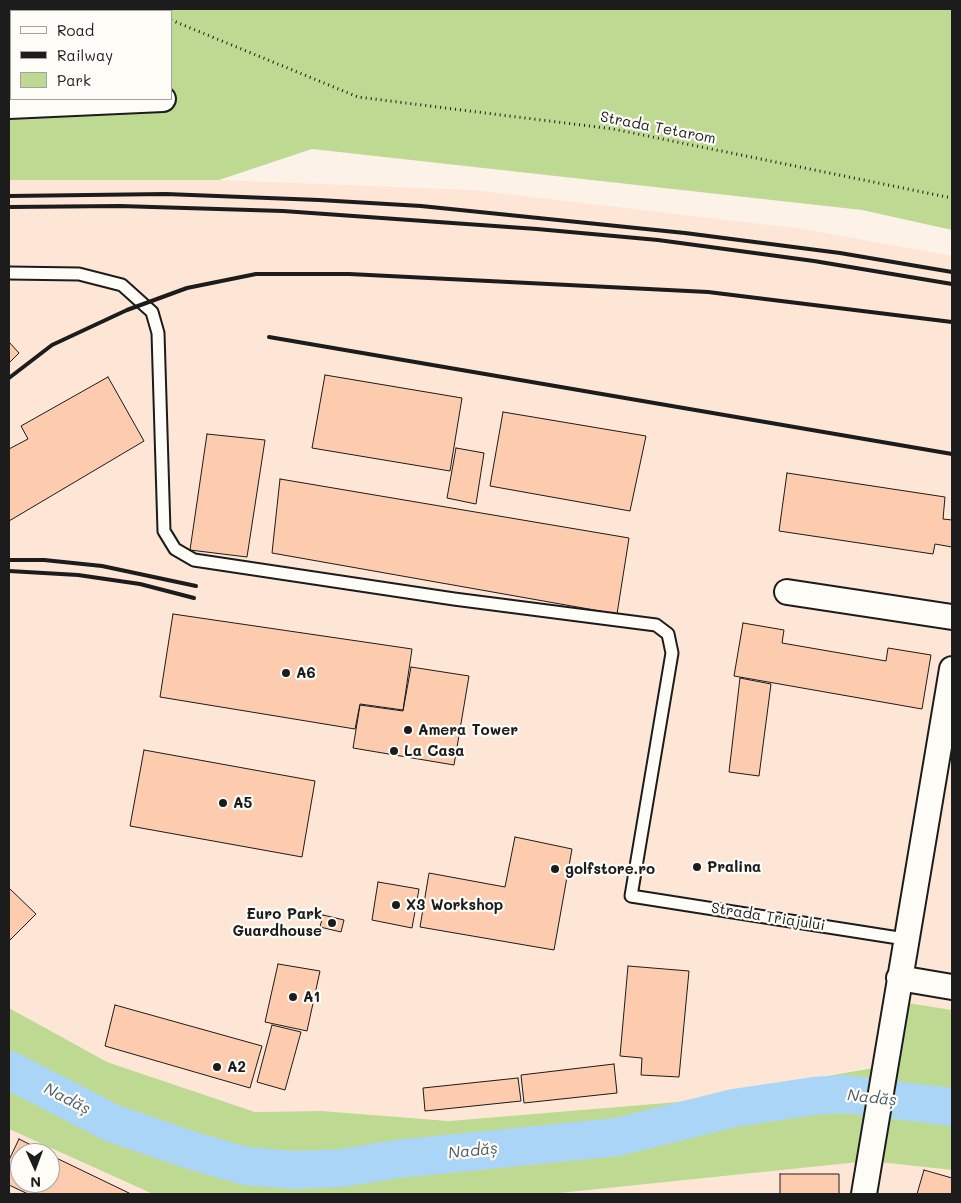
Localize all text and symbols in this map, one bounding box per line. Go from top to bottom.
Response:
legend [10,10,172,100]
text: Road [57,20,94,40]
text: Railway [57,45,113,65]
text: Park [57,70,91,90]
street label: Strada Tetarom [599,108,717,148]
place label: A6 [296,664,316,682]
marker: A6 [280,667,292,679]
place label: Amera Tower [418,721,518,739]
marker: Amera Tower [402,724,414,736]
place label: La Casa [404,742,464,760]
marker: La Casa [388,745,400,757]
place label: A5 [233,794,252,812]
marker: A5 [217,797,229,809]
place label: Pralina [707,858,761,876]
place label: golfstore.ro [565,860,655,878]
marker: Pralina [691,861,703,873]
marker: golfstore.ro [549,863,561,875]
place label: X3 Workshop [406,896,503,914]
marker: X3 Workshop [390,899,402,911]
street label: Strada Triajului [710,899,826,935]
place label: Euro Park Guardhouse [232,905,322,940]
marker: Euro Park Guardhouse [326,917,338,929]
place label: A1 [303,988,320,1006]
marker: A1 [287,991,299,1003]
place label: A2 [227,1058,246,1076]
marker: A2 [211,1061,223,1073]
water label: Nadăș [41,1079,93,1119]
water label: Nadăș [846,1086,898,1110]
water label: Nadăș [447,1139,499,1163]
north arrow [10,1143,60,1193]
text: N [30,1173,41,1192]

